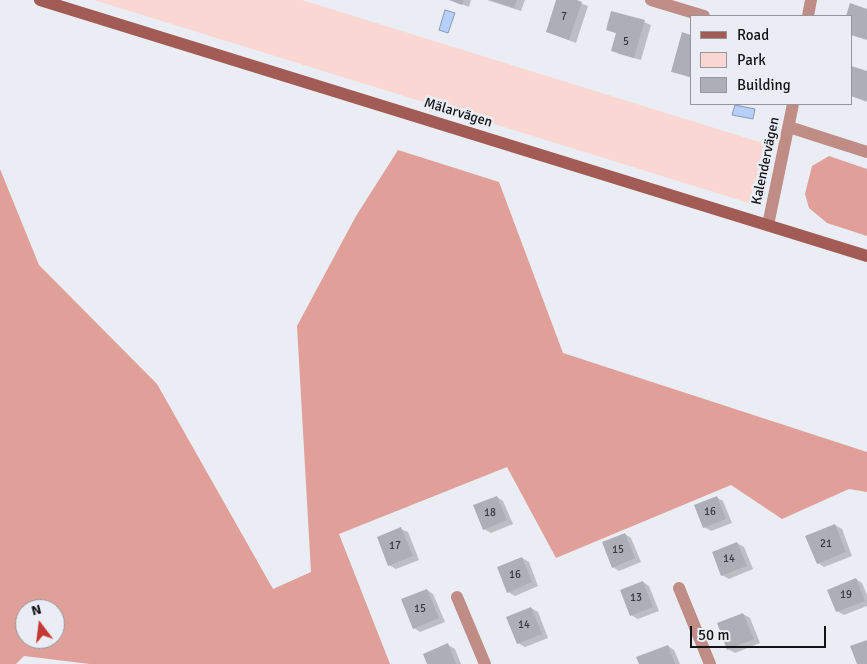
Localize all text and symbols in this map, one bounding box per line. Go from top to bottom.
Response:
house number: 7 [561,10,567,24]
legend [690,15,852,105]
text: Road [737,26,769,44]
house number: 5 [623,35,629,49]
text: Park [737,51,766,69]
text: Building [737,76,791,94]
street label: Mälarvägen [422,95,494,131]
street label: Kalendervägen [748,115,784,207]
house number: 16 [704,505,716,519]
house number: 18 [484,506,496,520]
house number: 21 [820,537,832,551]
house number: 17 [389,539,401,553]
house number: 15 [612,543,624,557]
house number: 14 [723,552,735,566]
house number: 16 [509,568,521,582]
house number: 19 [840,588,852,602]
house number: 13 [630,591,642,605]
north arrow [15,599,65,649]
text: N [29,601,43,619]
house number: 15 [414,602,426,616]
scale bar [692,616,828,648]
house number: 14 [518,618,530,632]
text: 50 m [698,626,729,644]

